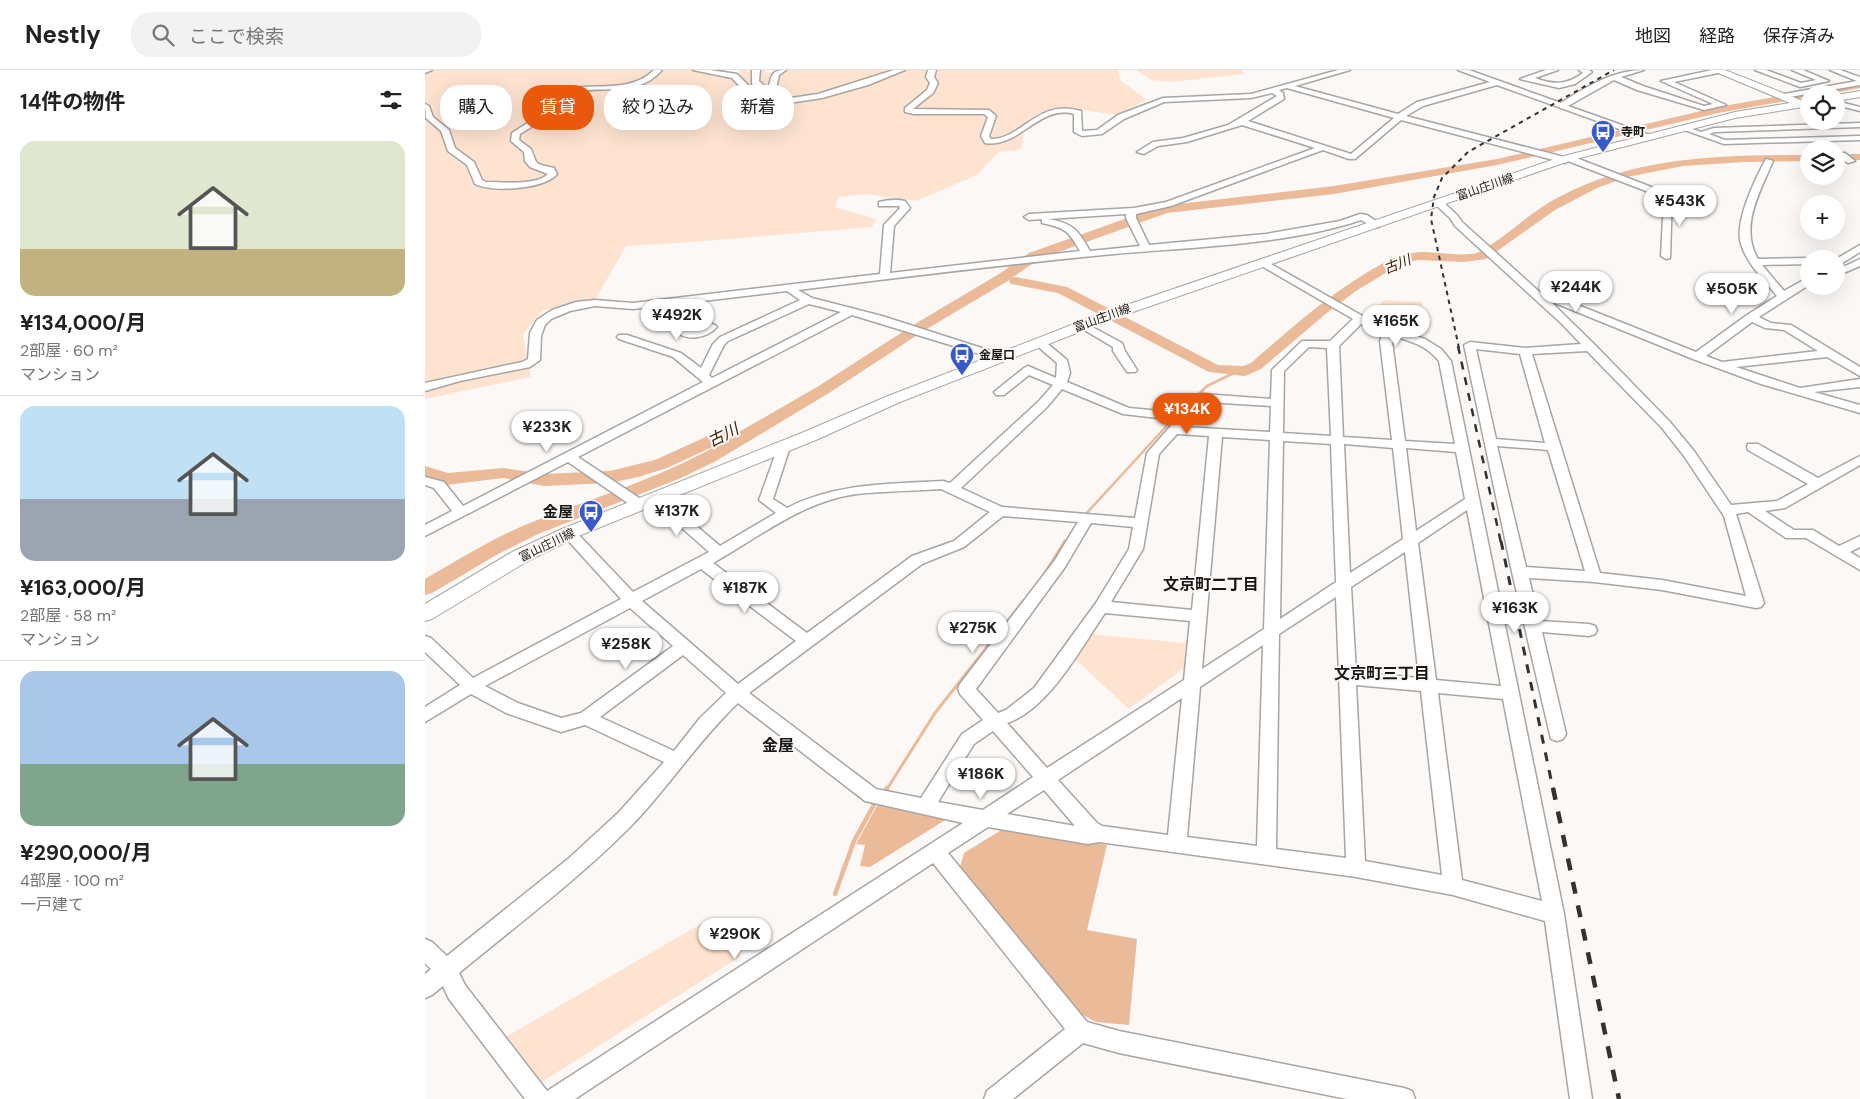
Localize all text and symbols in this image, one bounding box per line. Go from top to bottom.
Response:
search box [131,12,481,57]
text: Nestly [25,19,101,50]
icon: search [149,21,177,49]
text: ここで検索 [189,24,284,49]
text: 地図 [1635,24,1671,48]
text: 経路 [1699,24,1735,48]
text: 保存済み [1763,24,1835,48]
chip: 購入 [440,85,512,130]
chip: 賃貸 [522,85,594,130]
chip: 絞り込み [604,85,712,130]
chip: 新着 [722,85,794,130]
map controls [1800,85,1845,295]
button: locate [1800,85,1845,130]
icon: filters [377,86,405,114]
text: 14件の物件 [20,88,125,116]
bus stop icon: 寺町 [1590,119,1616,153]
place label: 寺町 [1621,124,1645,140]
button: layers [1800,140,1845,185]
street label: 富山庄川線 [1454,170,1516,204]
icon: home [168,173,258,263]
pin: ¥543K [1645,184,1715,227]
text: ¥543K [1655,190,1705,211]
button: + [1800,195,1845,240]
water label: 古川 [1381,250,1415,278]
button: − [1800,250,1845,295]
pin: ¥244K [1541,270,1611,313]
pin: ¥505K [1697,272,1767,315]
text: ¥244K [1551,276,1601,297]
text: ¥505K [1706,278,1758,299]
pin: ¥492K [642,298,712,341]
street label: 富山庄川線 [1071,300,1133,336]
text: ¥492K [652,304,702,325]
pin: ¥165K [1361,304,1431,347]
text: ¥134,000/月 [20,309,146,337]
text: ¥165K [1373,310,1419,331]
text: 2部屋 · 60 m² [20,340,118,361]
bus stop icon: 金屋口 [949,342,975,376]
place label: 金屋口 [979,347,1015,363]
text: マンション [20,364,100,385]
pin: ¥134K [1152,392,1222,435]
text: ¥134K [1164,398,1210,419]
pin: ¥233K [512,410,582,453]
text: ¥233K [522,416,572,437]
water label: 古川 [704,417,744,452]
icon: home [168,439,258,529]
pin: ¥137K [642,494,712,537]
bus stop icon: 金屋 [578,499,604,533]
text: ¥137K [655,500,699,521]
place label: 金屋 [543,502,573,522]
street label: 富山庄川線 [517,525,577,565]
pin: ¥187K [710,572,780,614]
text: ¥163,000/月 [20,574,146,602]
district label: 文京町二丁目 [1163,574,1259,595]
text: ¥187K [722,577,768,598]
pin: ¥163K [1480,592,1550,634]
text: ¥163K [1492,597,1538,618]
text: 2部屋 · 58 m² [20,605,116,626]
pin: ¥275K [938,612,1008,654]
text: ¥275K [949,617,997,638]
pin: ¥258K [591,628,661,670]
text: マンション [20,629,100,650]
text: ¥258K [601,633,651,654]
district label: 文京町三丁目 [1334,663,1430,684]
icon: home [168,704,258,794]
district label: 金屋 [762,735,794,756]
pin: ¥186K [946,758,1016,800]
text: ¥186K [958,763,1004,784]
text: ¥290,000/月 [20,839,152,867]
text: 4部屋 · 100 m² [20,870,124,891]
text: 一戸建て [20,894,84,915]
pin: ¥290K [700,918,770,960]
text: ¥290K [709,923,761,944]

